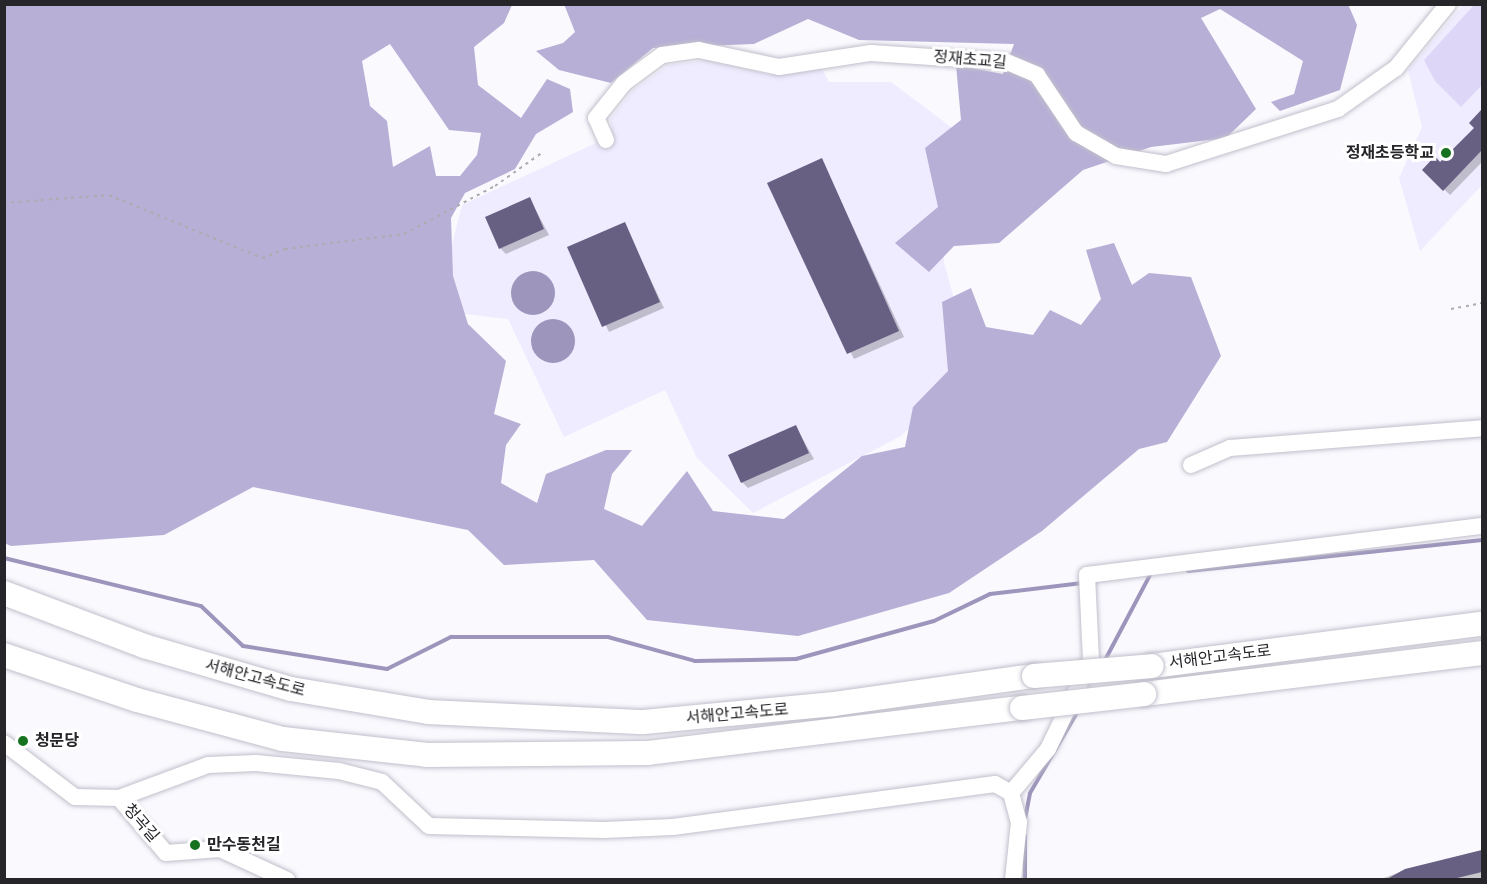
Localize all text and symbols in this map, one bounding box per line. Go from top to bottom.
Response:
street label: 정재초교길 [933,47,1007,73]
place label: 정재초등학교 [1346,143,1434,163]
marker: 정재초등학교 [1439,146,1453,160]
street label: 서해안고속도로 [1168,641,1272,673]
street label: 서해안고속도로 [203,655,307,701]
street label: 서해안고속도로 [685,700,789,728]
place label: 청문당 [35,731,79,751]
marker: 청문당 [16,734,30,748]
street label: 청곡길 [119,800,163,846]
place label: 만수동천길 [207,835,281,855]
marker: 만수동천길 [188,838,202,852]

